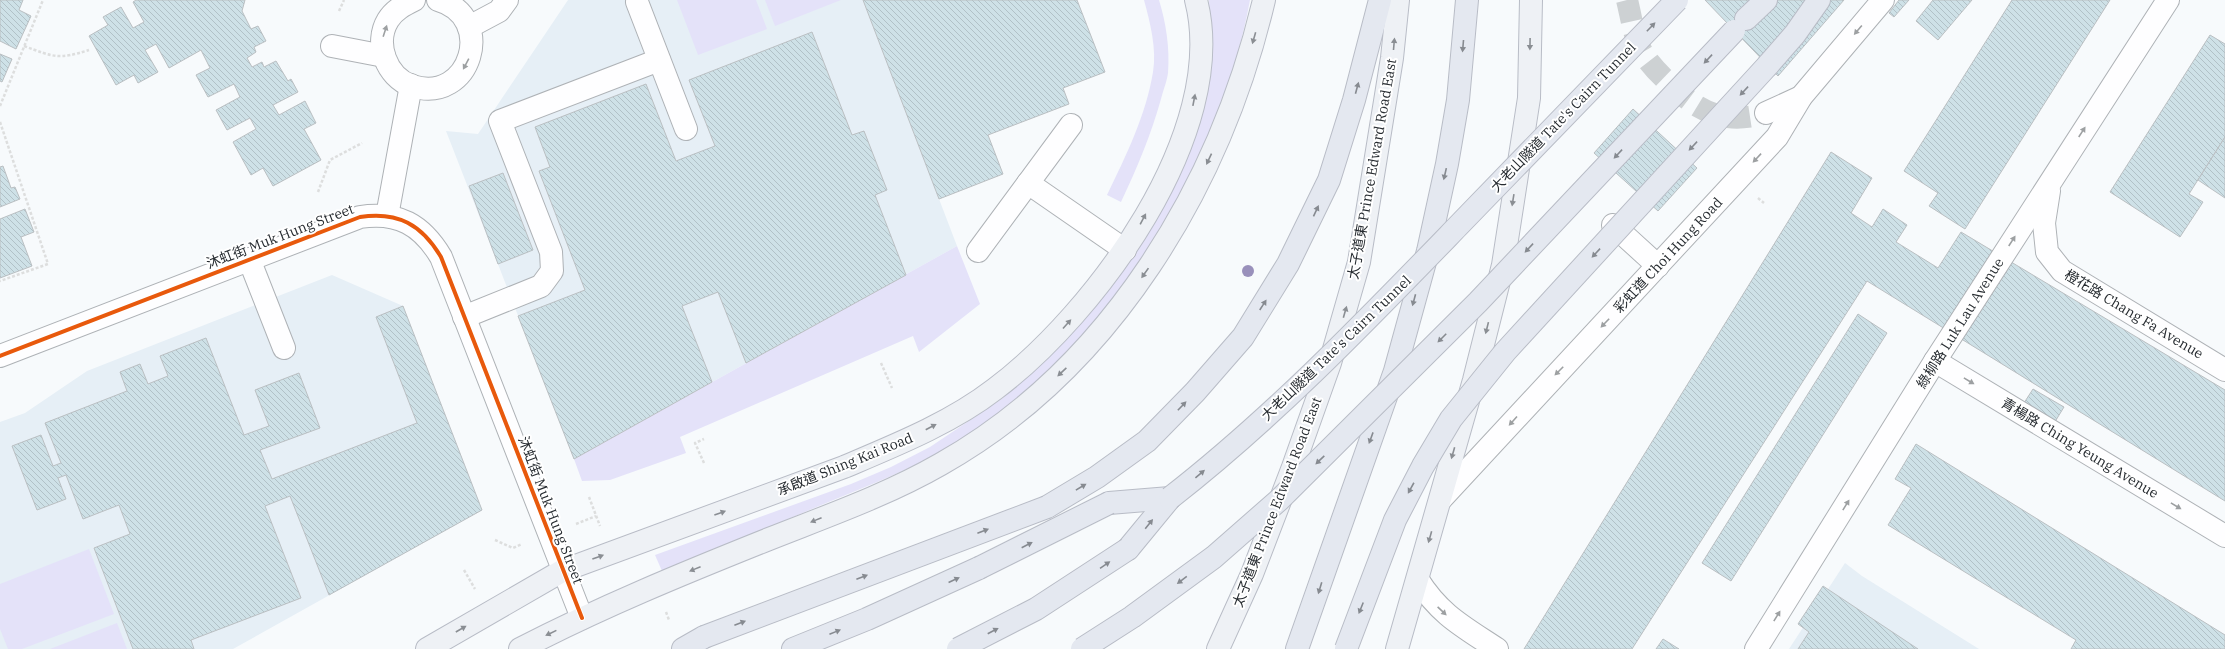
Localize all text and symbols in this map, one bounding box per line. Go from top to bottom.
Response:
one-way arrow [1646,22,1656,32]
one-way arrow [382,24,388,36]
one-way arrow [1854,25,1863,35]
one-way arrow [1251,32,1257,44]
one-way arrow [1390,38,1397,50]
street label: 大老山隧道 Tate's Cairn Tunnel [1487,38,1639,196]
one-way arrow [1527,38,1533,51]
one-way arrow [1460,40,1466,52]
one-way arrow [1703,54,1712,64]
street label: 太子道東 Prince Edward Road East [1344,57,1400,281]
one-way arrow [463,58,470,70]
one-way arrow [1354,82,1360,94]
one-way arrow [1740,87,1749,96]
one-way arrow [1191,94,1197,106]
one-way arrow [2078,127,2086,137]
one-way arrow [1689,142,1698,151]
one-way arrow [1614,149,1623,159]
one-way arrow [1206,154,1212,165]
one-way arrow [1753,154,1762,163]
one-way arrow [1442,168,1448,180]
street label: 彩虹道 Choi Hung Road [1610,193,1727,317]
one-way arrow [1510,194,1516,207]
street label: 沐虹街 Muk Hung Street [204,200,356,272]
one-way arrow [1312,205,1319,217]
one-way arrow [1140,214,1147,225]
one-way arrow [2008,236,2016,247]
one-way arrow [1524,243,1534,253]
one-way arrow [1592,248,1601,257]
street label: 綠柳路 Luk Lau Avenue [1912,254,2008,392]
street label: 橙花路 Chang Fa Avenue [2061,265,2207,363]
one-way arrow [1141,267,1149,278]
street label: 大老山隧道 Tate's Cairn Tunnel [1257,272,1415,424]
one-way arrow [1411,294,1417,307]
one-way arrow [1259,300,1267,310]
one-way arrow [1342,305,1348,317]
one-way arrow [1600,318,1610,328]
one-way arrow [1062,319,1071,329]
one-way arrow [1484,322,1490,334]
one-way arrow [1437,333,1447,343]
one-way arrow [1554,366,1564,376]
one-way arrow [1057,367,1066,376]
one-way arrow [1964,377,1974,385]
street label: 太子道東 Prince Edward Road East [1228,394,1326,610]
street label: 青楊路 Ching Yeung Avenue [1998,394,2162,502]
one-way arrow [1177,401,1186,411]
one-way arrow [1508,416,1517,426]
one-way arrow [925,424,936,430]
street label: 承啟道 Shing Kai Road [774,428,916,499]
one-way arrow [1368,432,1374,444]
street label: 沐虹街 Muk Hung Street [515,434,587,586]
one-way arrow [1450,447,1456,460]
one-way arrow [1315,455,1325,465]
one-way arrow [1195,469,1205,478]
one-way arrow [1407,482,1414,494]
one-way arrow [1076,483,1086,491]
one-way arrow [1842,500,1849,511]
one-way arrow [2170,503,2182,510]
one-way arrow [715,509,727,515]
one-way arrow [810,518,822,524]
one-way arrow [1144,518,1153,529]
one-way arrow [978,528,990,534]
one-way arrow [1427,531,1433,543]
one-way arrow [1021,541,1033,548]
one-way arrow [593,554,605,560]
one-way arrow [1099,561,1110,569]
one-way arrow [689,566,701,572]
one-way arrow [856,574,868,580]
one-way arrow [1177,576,1188,585]
one-way arrow [948,577,959,583]
one-way arrow [1317,582,1323,594]
one-way arrow [1358,602,1364,613]
one-way arrow [1437,606,1447,615]
one-way arrow [1773,611,1781,621]
one-way arrow [735,620,747,626]
one-way arrow [455,626,467,633]
one-way arrow [987,628,999,635]
one-way arrow [829,629,841,635]
one-way arrow [545,630,556,637]

